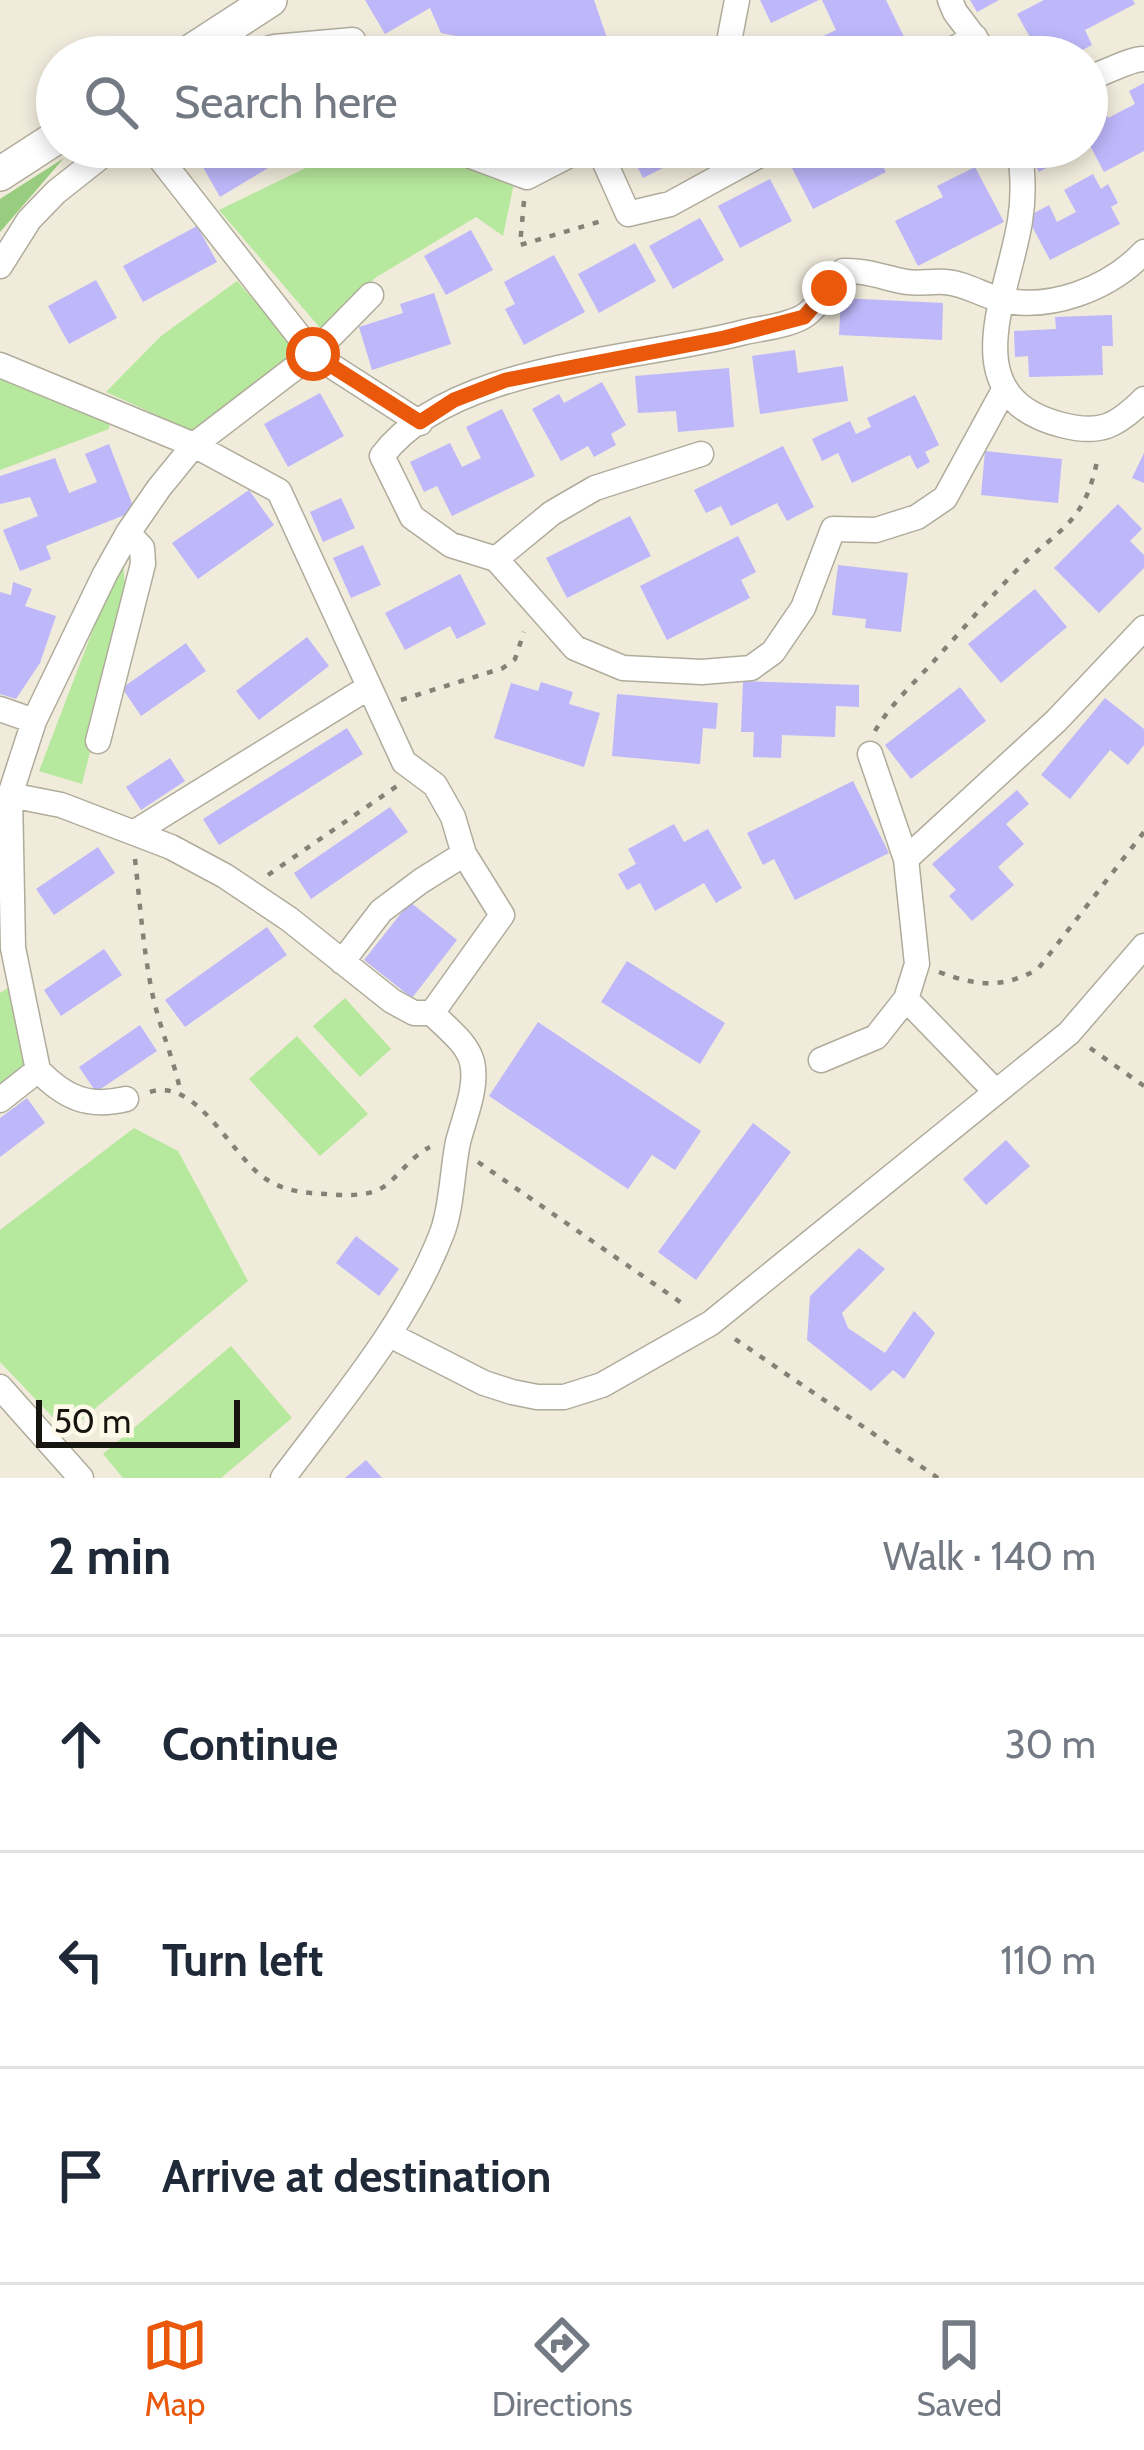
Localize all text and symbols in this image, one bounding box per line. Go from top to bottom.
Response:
search box [36,36,1108,168]
icon: search [78,69,144,135]
text: Search here [174,75,398,129]
route end [802,261,856,315]
route start [286,327,340,381]
scale bar [36,1394,240,1447]
text: 50 m [54,1401,131,1441]
text: 2 min [48,1525,171,1587]
text: Walk · 140 m [883,1532,1096,1580]
icon: ahead [48,1711,114,1777]
text: Continue [162,1717,338,1771]
text: 30 m [1005,1720,1096,1768]
icon: left [48,1927,114,1993]
text: Turn left [162,1933,324,1987]
text: 110 m [1000,1936,1096,1984]
icon: arrive [48,2143,114,2209]
text: Arrive at destination [162,2149,551,2203]
tab: Map [142,2312,208,2424]
tab: Directions [492,2312,633,2424]
tab: Saved [916,2312,1002,2424]

